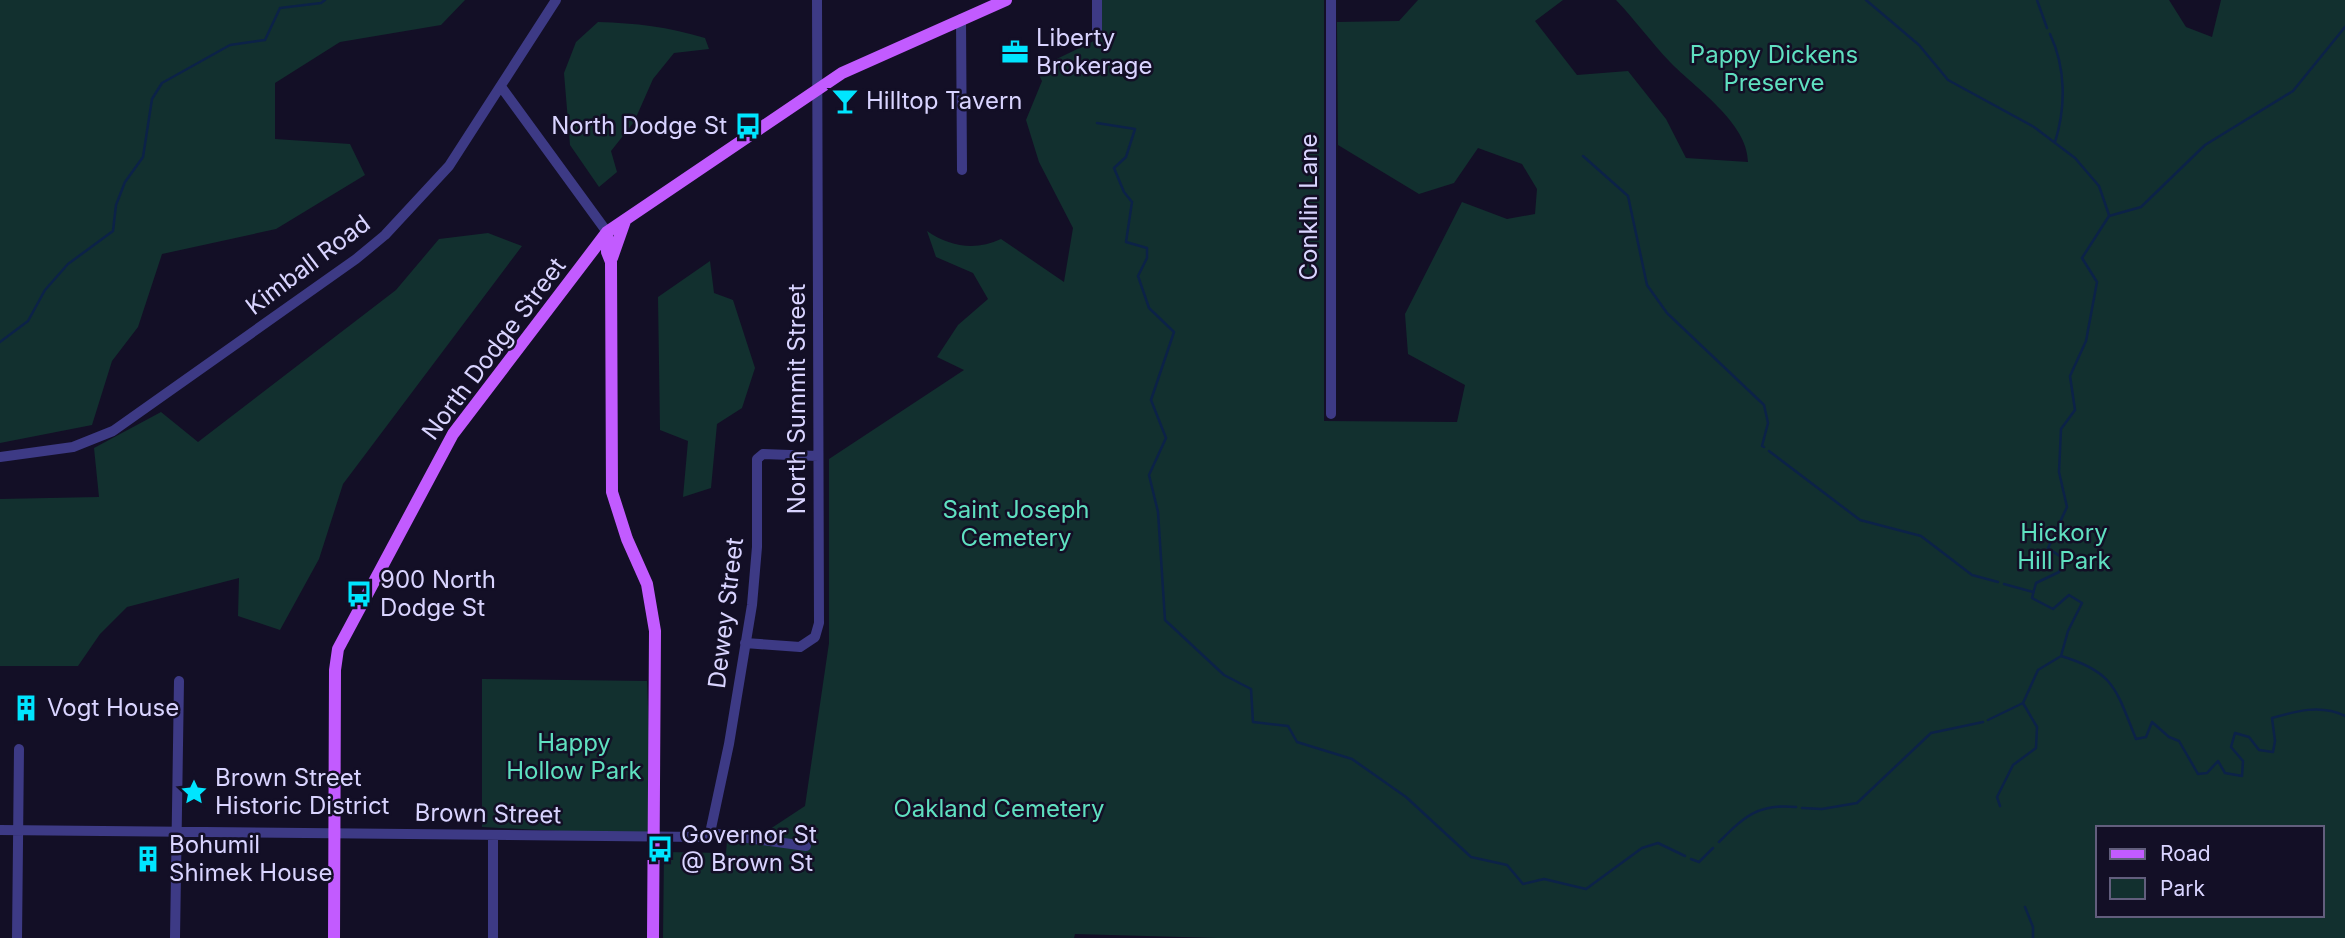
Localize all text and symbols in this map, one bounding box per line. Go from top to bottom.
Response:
place label: Liberty Brokerage [1036,23,1153,80]
office icon: Liberty Brokerage [1000,37,1030,67]
park label: Pappy Dickens Preserve [1690,40,1858,97]
bar icon: Hilltop Tavern [830,86,860,116]
place label: Hilltop Tavern [866,86,1023,115]
place label: North Dodge St [551,111,727,140]
bus stop icon: North Dodge St [733,111,763,141]
street label: Conklin Lane [1294,133,1323,281]
street label: Kimball Road [240,208,376,321]
street label: North Dodge Street [416,252,572,445]
street label: North Summit Street [782,284,811,514]
park label: Saint Joseph Cemetery [942,495,1090,552]
park label: Hickory Hill Park [2017,518,2111,575]
street label: Dewey Street [702,536,749,690]
place label: 900 North Dodge St [380,565,496,622]
bus stop icon: 900 North Dodge St [344,579,374,609]
building icon: Vogt House [11,693,41,723]
place label: Vogt House [47,693,179,722]
park label: Happy Hollow Park [506,728,642,785]
place label: Brown Street Historic District [215,763,390,820]
place icon: Brown Street Historic District [179,777,209,807]
park label: Oakland Cemetery [894,794,1104,823]
street label: Brown Street [414,798,562,829]
place label: Governor St @ Brown St [681,820,817,877]
legend [2096,826,2324,917]
place label: Bohumil Shimek House [169,830,332,887]
bus stop icon: Governor St @ Brown St [645,834,675,864]
text: Road [2160,841,2211,866]
building icon: Bohumil Shimek House [133,844,163,874]
text: Park [2160,876,2205,901]

